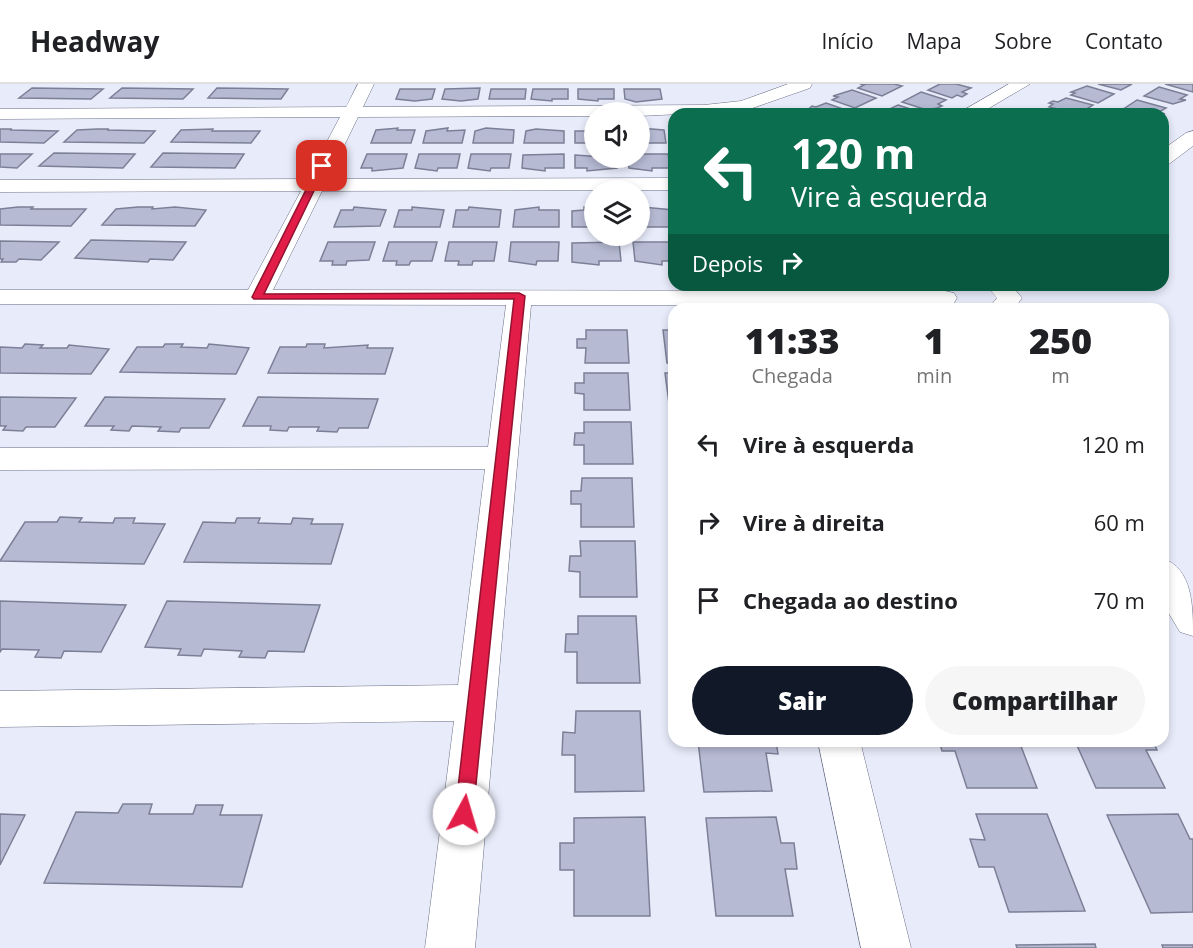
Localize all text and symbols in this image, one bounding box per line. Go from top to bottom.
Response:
text: Headway [30,22,159,60]
text: Início [821,27,874,55]
text: Mapa [907,27,962,55]
text: Sobre [995,27,1052,55]
text: Contato [1085,27,1163,55]
map controls [584,102,650,246]
button: sound [584,102,650,168]
text: 120 m [791,124,915,181]
icon: left [692,132,770,210]
pin [296,140,347,191]
icon: arrive [305,149,338,182]
text: Vire à esquerda [791,178,988,215]
button: layers [584,180,650,246]
icon: right [775,246,808,279]
text: Depois [692,248,763,278]
text: 11:33 [745,316,840,365]
text: 1 [924,316,945,365]
text: 250 [1029,316,1092,365]
text: Chegada [751,362,833,389]
text: min [916,362,952,389]
text: m [1051,362,1070,389]
icon: left [692,428,725,461]
text: Vire à esquerda [743,429,914,459]
text: 120 m [1081,429,1145,459]
icon: right [692,506,725,539]
text: Vire à direita [743,507,885,537]
text: 60 m [1094,507,1145,537]
icon: arrive [692,584,725,617]
text: Chegada ao destino [743,585,958,615]
text: 70 m [1094,585,1145,615]
button: Sair [692,666,913,735]
button: Compartilhar [925,666,1145,735]
position arrow [432,782,496,846]

